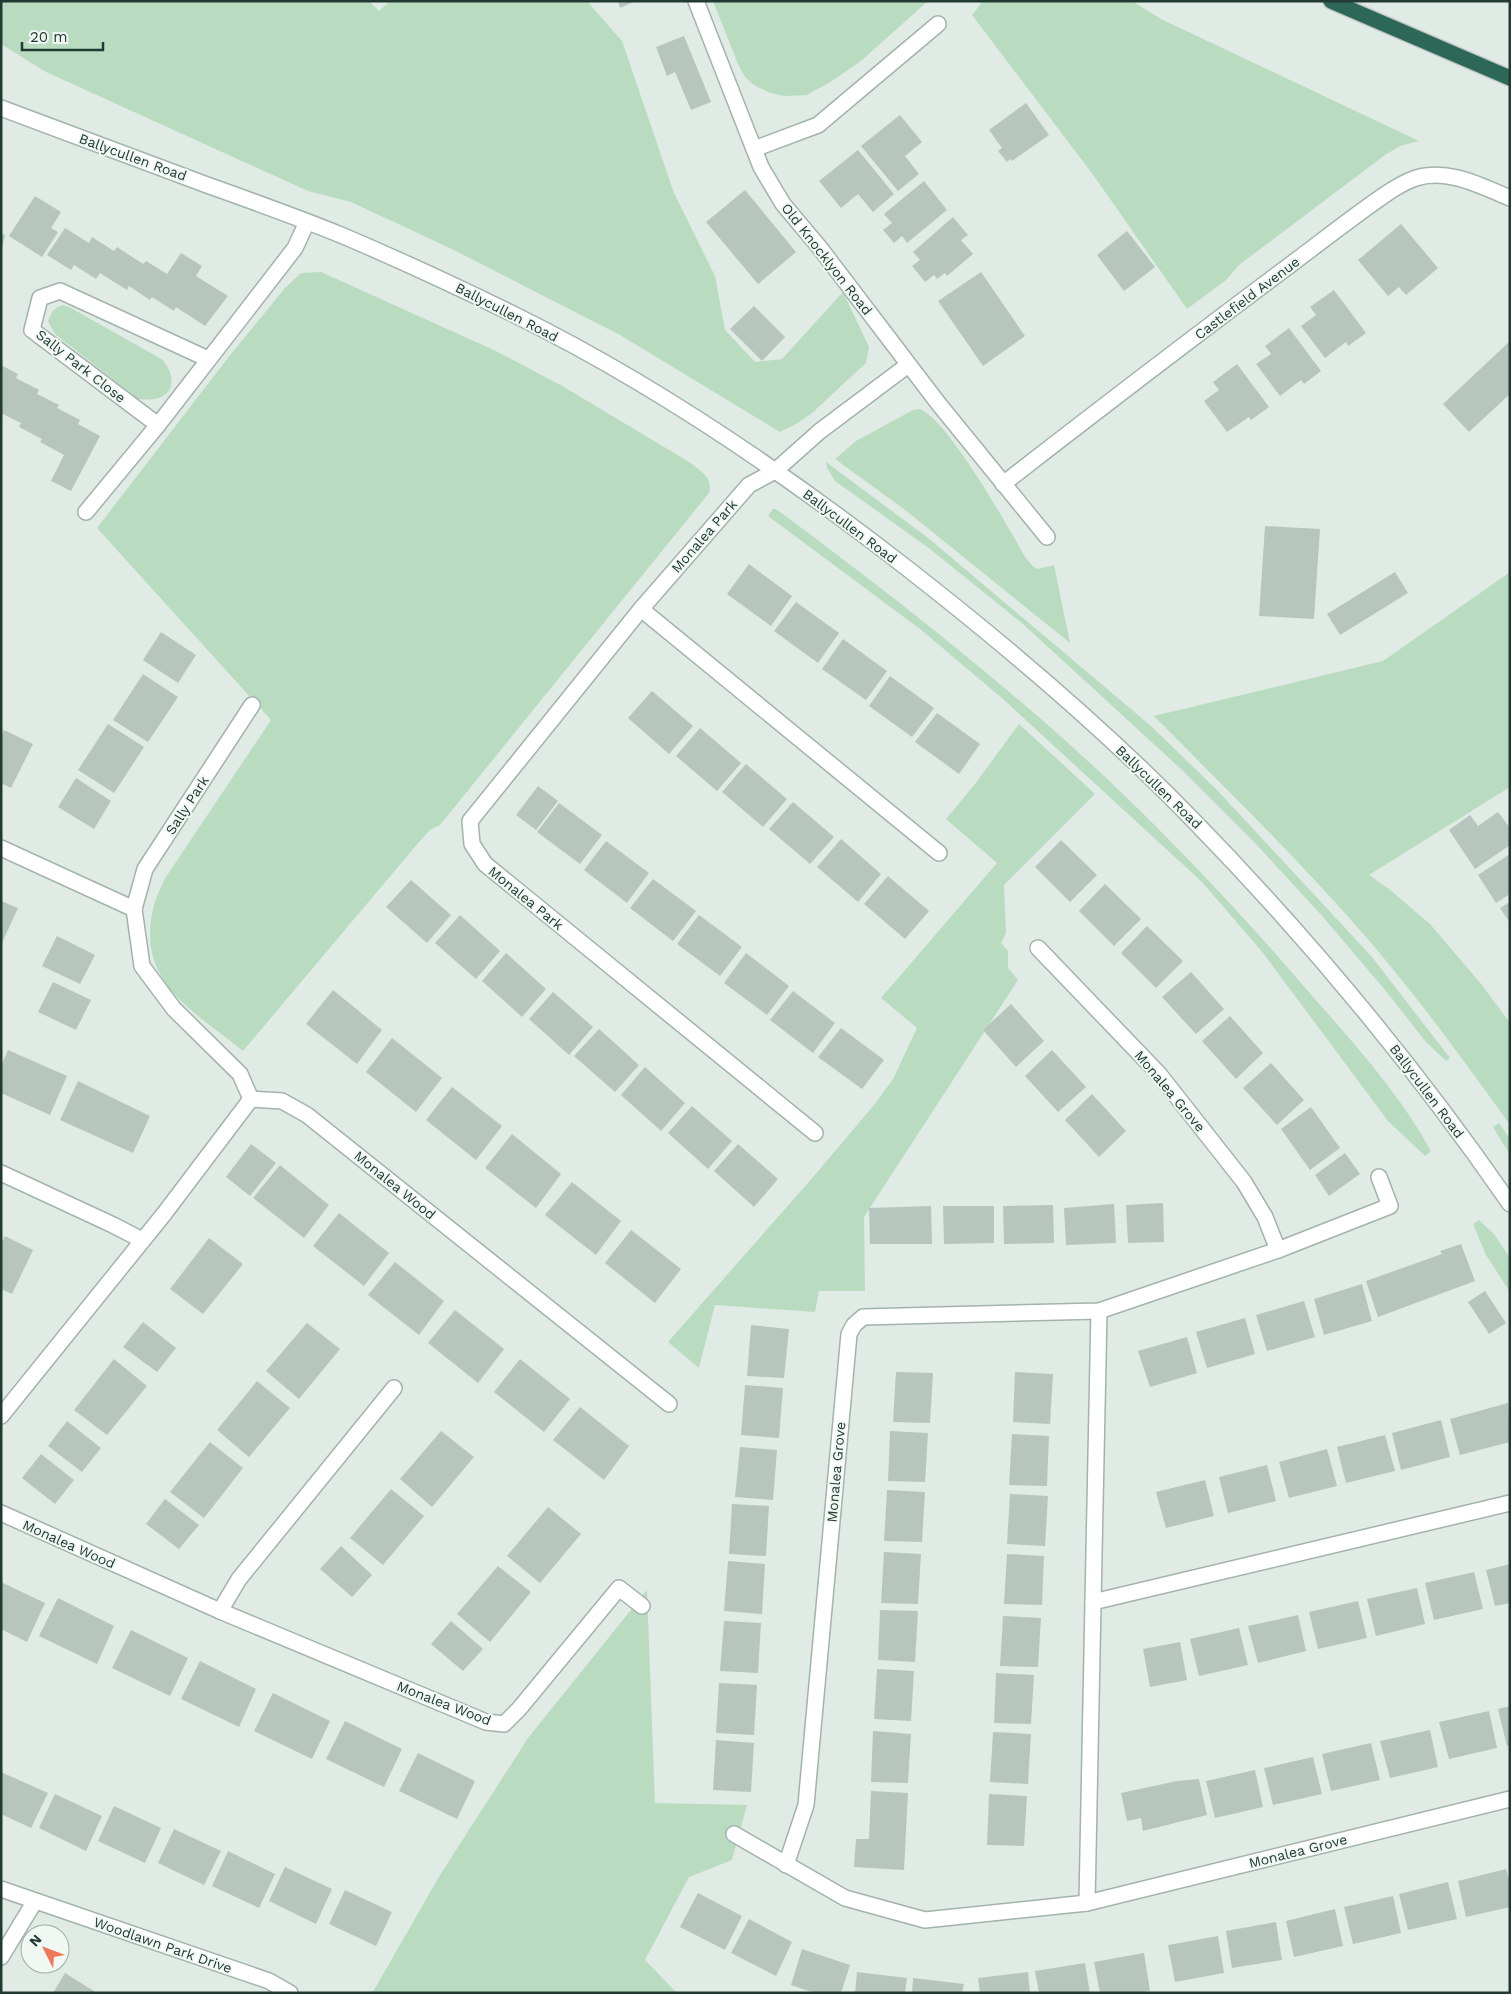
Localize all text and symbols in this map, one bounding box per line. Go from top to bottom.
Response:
scale bar [22,20,104,52]
text: 20 m [30,28,68,46]
street label: Ballycullen Road [77,130,189,184]
street label: Old Knocklyon Road [778,200,876,318]
street label: Castlefield Avenue [1191,253,1303,343]
street label: Ballycullen Road [453,279,561,345]
street label: Sally Park Close [33,326,129,406]
street label: Ballycullen Road [800,486,900,566]
street label: Monalea Park [668,496,740,576]
street label: Ballycullen Road [1113,742,1205,832]
street label: Sally Park [162,773,212,837]
street label: Monalea Park [485,863,567,933]
street label: Ballycullen Road [1387,1041,1467,1141]
street label: Monalea Grove [1131,1047,1209,1135]
street label: Monalea Wood [351,1147,439,1223]
street label: Monalea Grove [824,1421,848,1523]
street label: Monalea Wood [20,1516,118,1572]
street label: Monalea Wood [395,1678,493,1728]
street label: Monalea Grove [1247,1831,1349,1871]
street label: Woodlawn Park Drive [92,1914,234,1976]
north arrow [20,1924,70,1974]
text: N [26,1931,45,1950]

